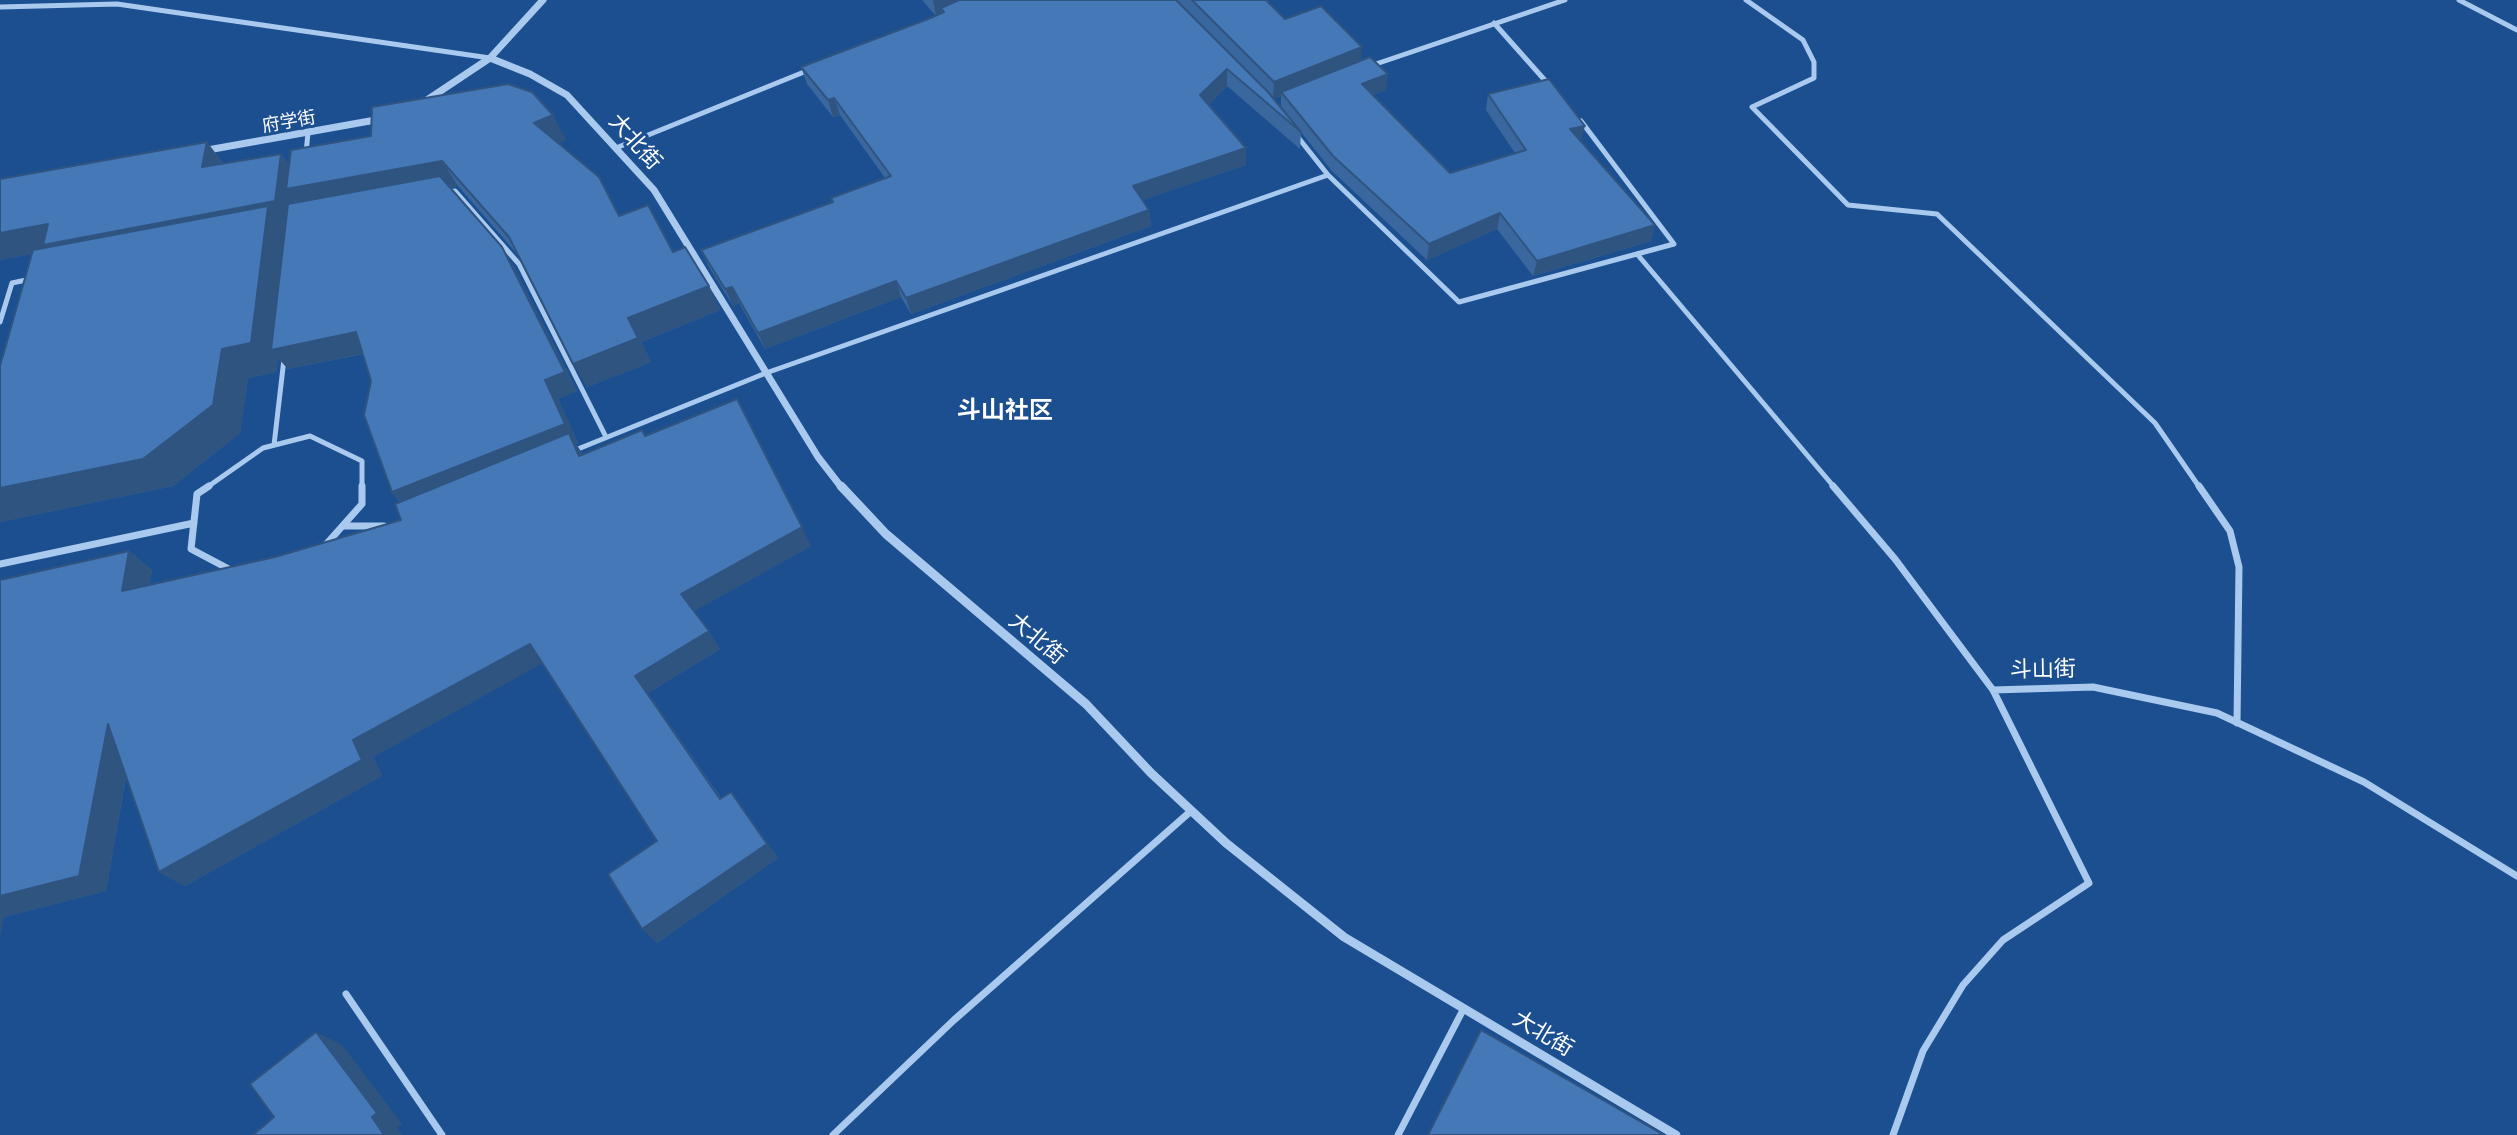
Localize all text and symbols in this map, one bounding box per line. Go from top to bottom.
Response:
street label: 府学街 [261,107,317,137]
street label: 大北街 [603,109,667,175]
district label: 斗山社区 [957,397,1053,425]
street label: 大北街 [1003,608,1071,670]
street label: 斗山街 [2010,656,2076,684]
street label: 大北街 [1508,1006,1578,1062]

